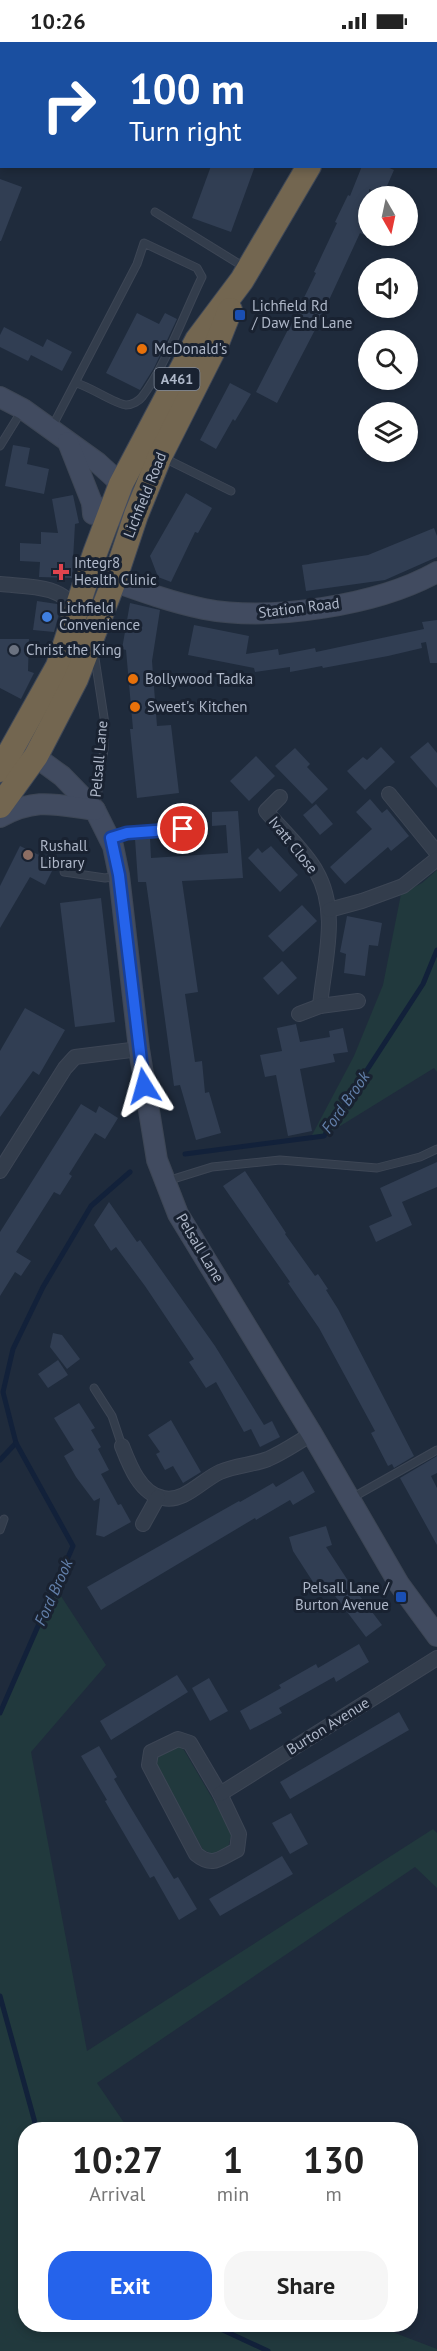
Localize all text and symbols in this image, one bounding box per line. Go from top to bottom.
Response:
text: 10:26 [30,7,86,35]
text: 100 m [129,61,245,116]
icon: right [30,66,108,144]
text: Turn right [129,114,242,148]
north arrow [358,186,418,246]
map controls [358,186,418,462]
button: sound [358,258,418,318]
place label: Lichfield Rd / Daw End Lane [251,296,352,332]
marker: Lichfield Rd / Daw End Lane [233,308,247,322]
button: search [358,330,418,390]
place label: McDonald's [154,339,227,358]
marker: McDonald's [135,342,149,356]
road number: A461 [154,368,200,390]
button: layers [358,402,418,462]
street label: Lichfield Road [119,449,170,540]
place label: Integr8 Health Clinic [74,553,157,589]
marker: Integr8 Health Clinic [52,563,70,581]
street label: Station Road [257,593,341,622]
place label: Lichfield Convenience [59,598,140,634]
marker: Lichfield Convenience [40,610,54,624]
place label: Christ the King [26,640,122,659]
marker: Christ the King [7,643,21,657]
place label: Bollywood Tadka [145,669,253,688]
marker: Bollywood Tadka [126,672,140,686]
place label: Sweet's Kitchen [147,697,248,716]
marker: Sweet's Kitchen [128,700,142,714]
street label: Pelsall Lane [86,720,111,798]
pin [157,803,208,854]
icon: arrive [166,812,199,845]
street label: Ivatt Close [265,812,322,877]
place label: Rushall Library [40,836,88,872]
marker: Rushall Library [21,848,35,862]
position arrow [112,1054,176,1118]
water label: Ford Brook [317,1067,374,1137]
street label: Pelsall Lane [172,1210,228,1286]
water label: Ford Brook [29,1555,77,1628]
place label: Pelsall Lane / Burton Avenue [295,1578,390,1614]
marker: Pelsall Lane / Burton Avenue [394,1590,408,1604]
street label: Burton Avenue [283,1693,373,1759]
text: 10:27 [72,2136,163,2183]
text: 1 [223,2136,243,2183]
text: 130 [303,2136,364,2183]
text: Arrival [89,2181,145,2207]
text: min [217,2181,249,2207]
text: m [326,2181,342,2207]
button: Exit [48,2251,212,2320]
button: Share [224,2251,388,2320]

